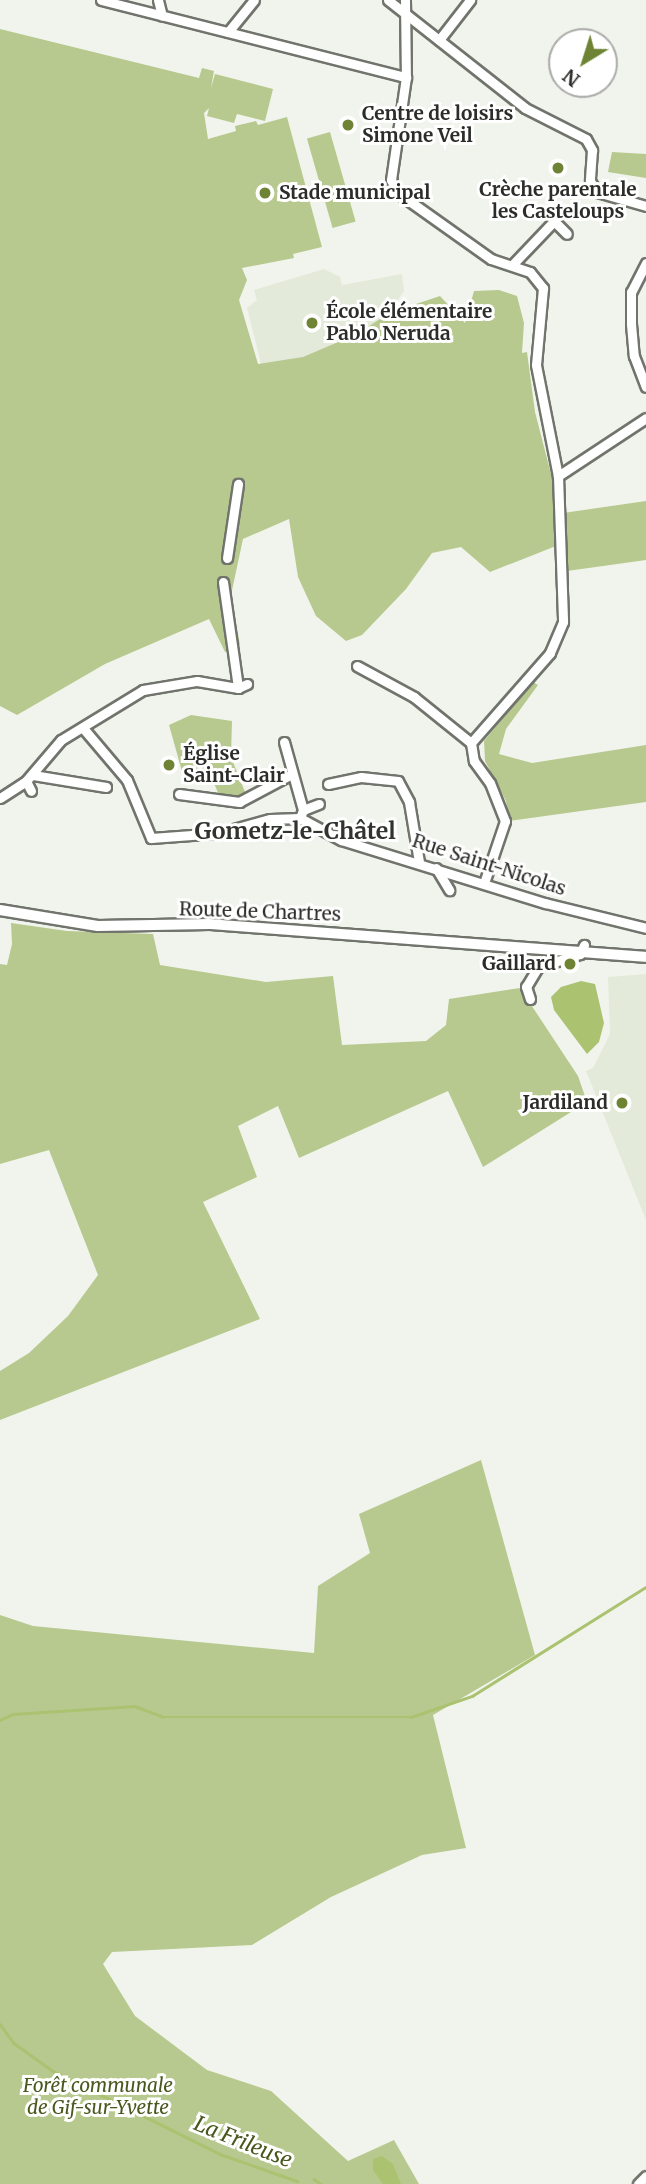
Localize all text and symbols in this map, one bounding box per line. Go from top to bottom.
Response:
north arrow [548,28,618,98]
text: N [558,64,585,92]
place label: Centre de loisirs Simone Veil [362,103,513,147]
marker: Centre de loisirs Simone Veil [340,117,356,133]
marker: Crèche parentale les Casteloups [550,160,566,176]
place label: Crèche parentale les Casteloups [479,179,637,223]
place label: Stade municipal [279,182,430,204]
marker: Stade municipal [257,185,273,201]
place label: École élémentaire Pablo Neruda [326,301,492,345]
marker: École élémentaire Pablo Neruda [304,315,320,331]
place label: Église Saint-Clair [183,743,285,787]
marker: Église Saint-Clair [161,757,177,773]
district label: Gometz-le-Châtel [194,817,396,845]
street label: Rue Saint-Nicolas [409,829,569,901]
street label: Route de Chartres [179,898,341,926]
place label: Gaillard [482,953,556,975]
marker: Gaillard [562,956,578,972]
place label: Jardiland [522,1092,608,1114]
marker: Jardiland [614,1095,630,1111]
park label: Forêt communale de Gif-sur-Yvette [23,2075,173,2119]
water label: La Frileuse [190,2111,296,2173]

